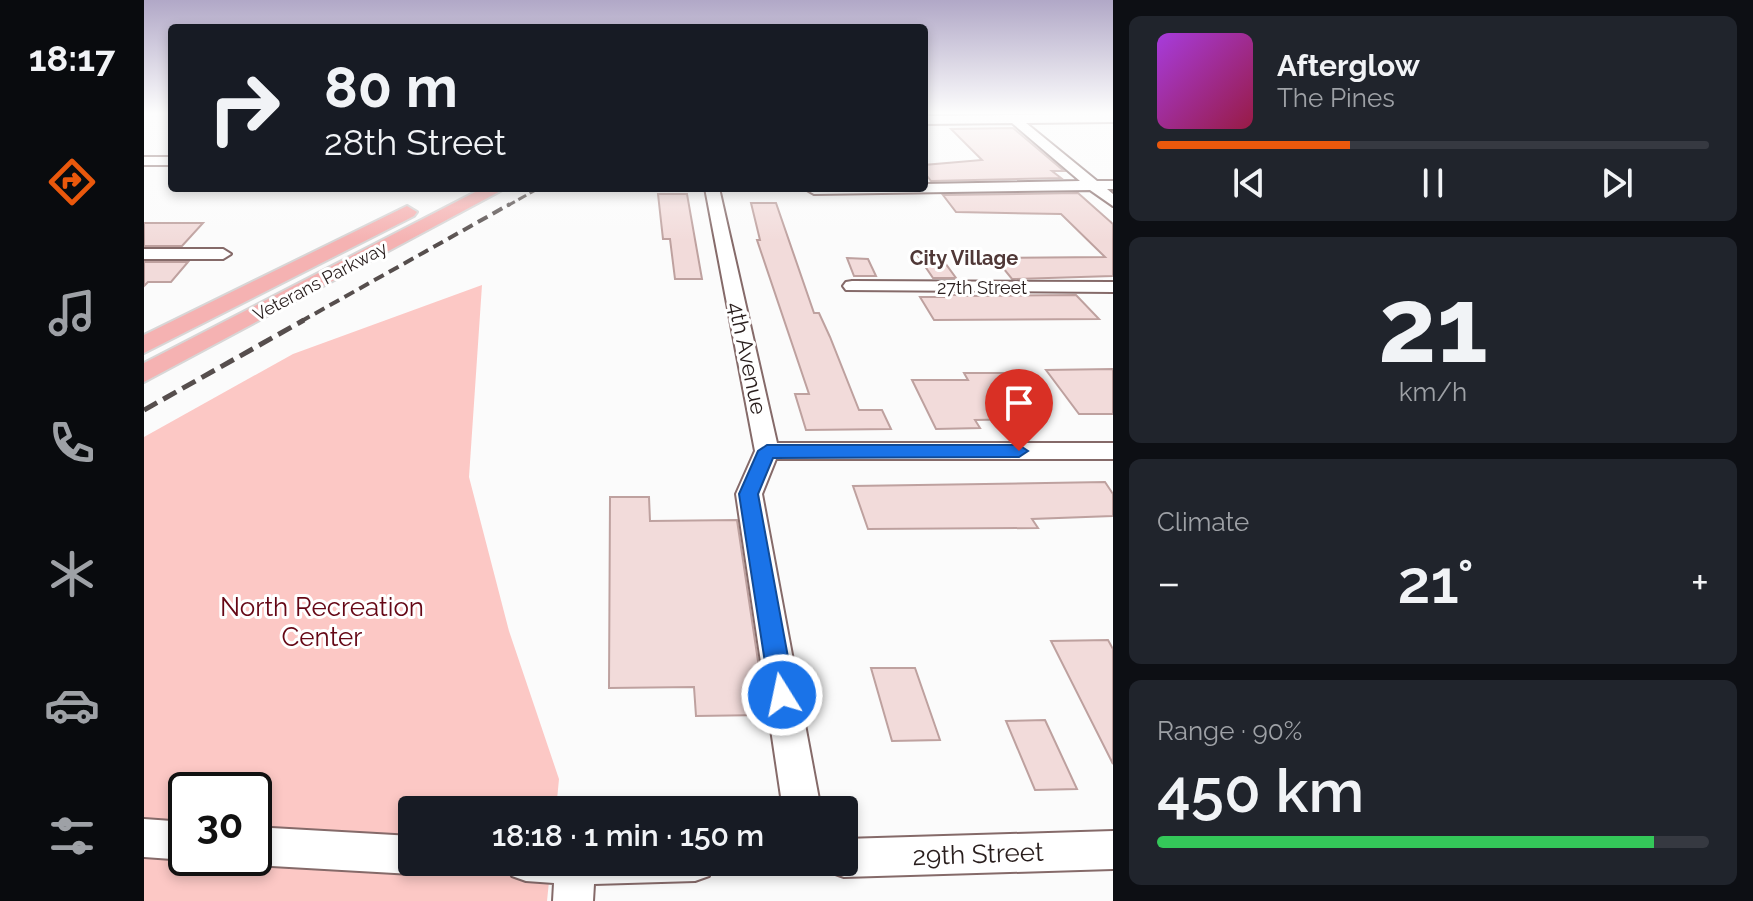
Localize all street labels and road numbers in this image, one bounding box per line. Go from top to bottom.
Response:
street label: Veterans Parkway [250,237,391,325]
street label: 27th Street [937,277,1027,298]
street label: 4th Avenue [723,299,773,417]
street label: 29th Street [912,837,1044,871]

